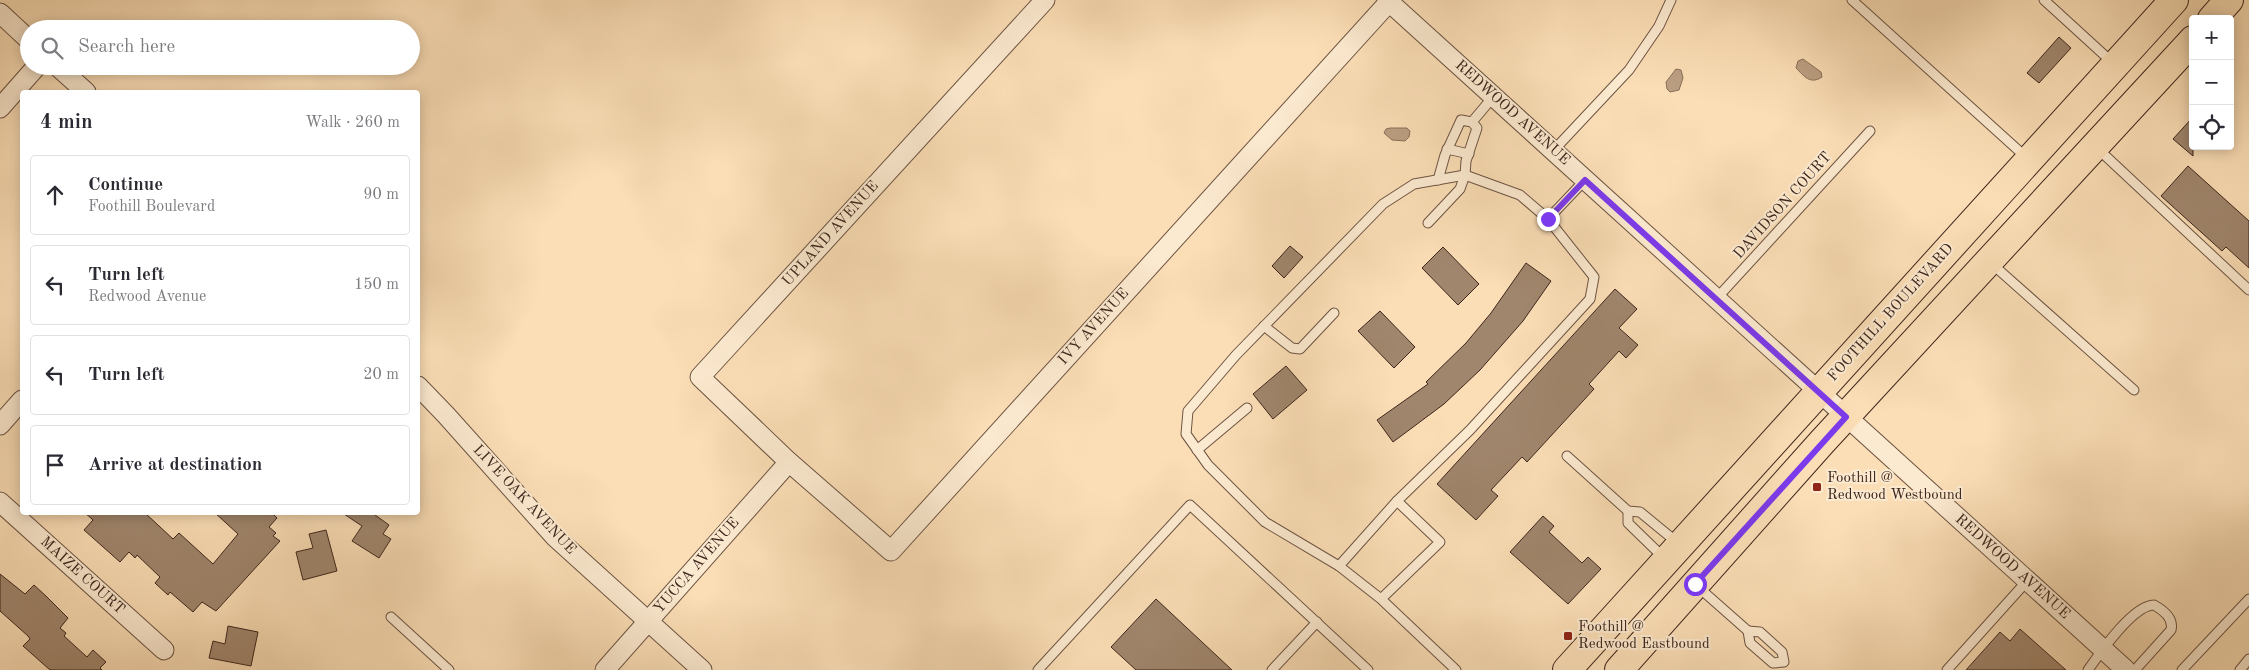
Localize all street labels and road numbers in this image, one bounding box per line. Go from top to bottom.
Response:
street label: REDWOOD AVENUE [1452,58,1572,168]
street label: DAVIDSON COURT [1731,150,1835,262]
street label: UPLAND AVENUE [780,179,882,289]
street label: FOOTHILL BOULEVARD [1825,241,1957,385]
street label: IVY AVENUE [1056,286,1132,368]
street label: LIVE OAK AVENUE [470,443,578,557]
street label: REDWOOD AVENUE [1952,512,2072,622]
street label: YUCCA AVENUE [651,515,743,617]
street label: MAIZE COURT [37,534,127,618]

